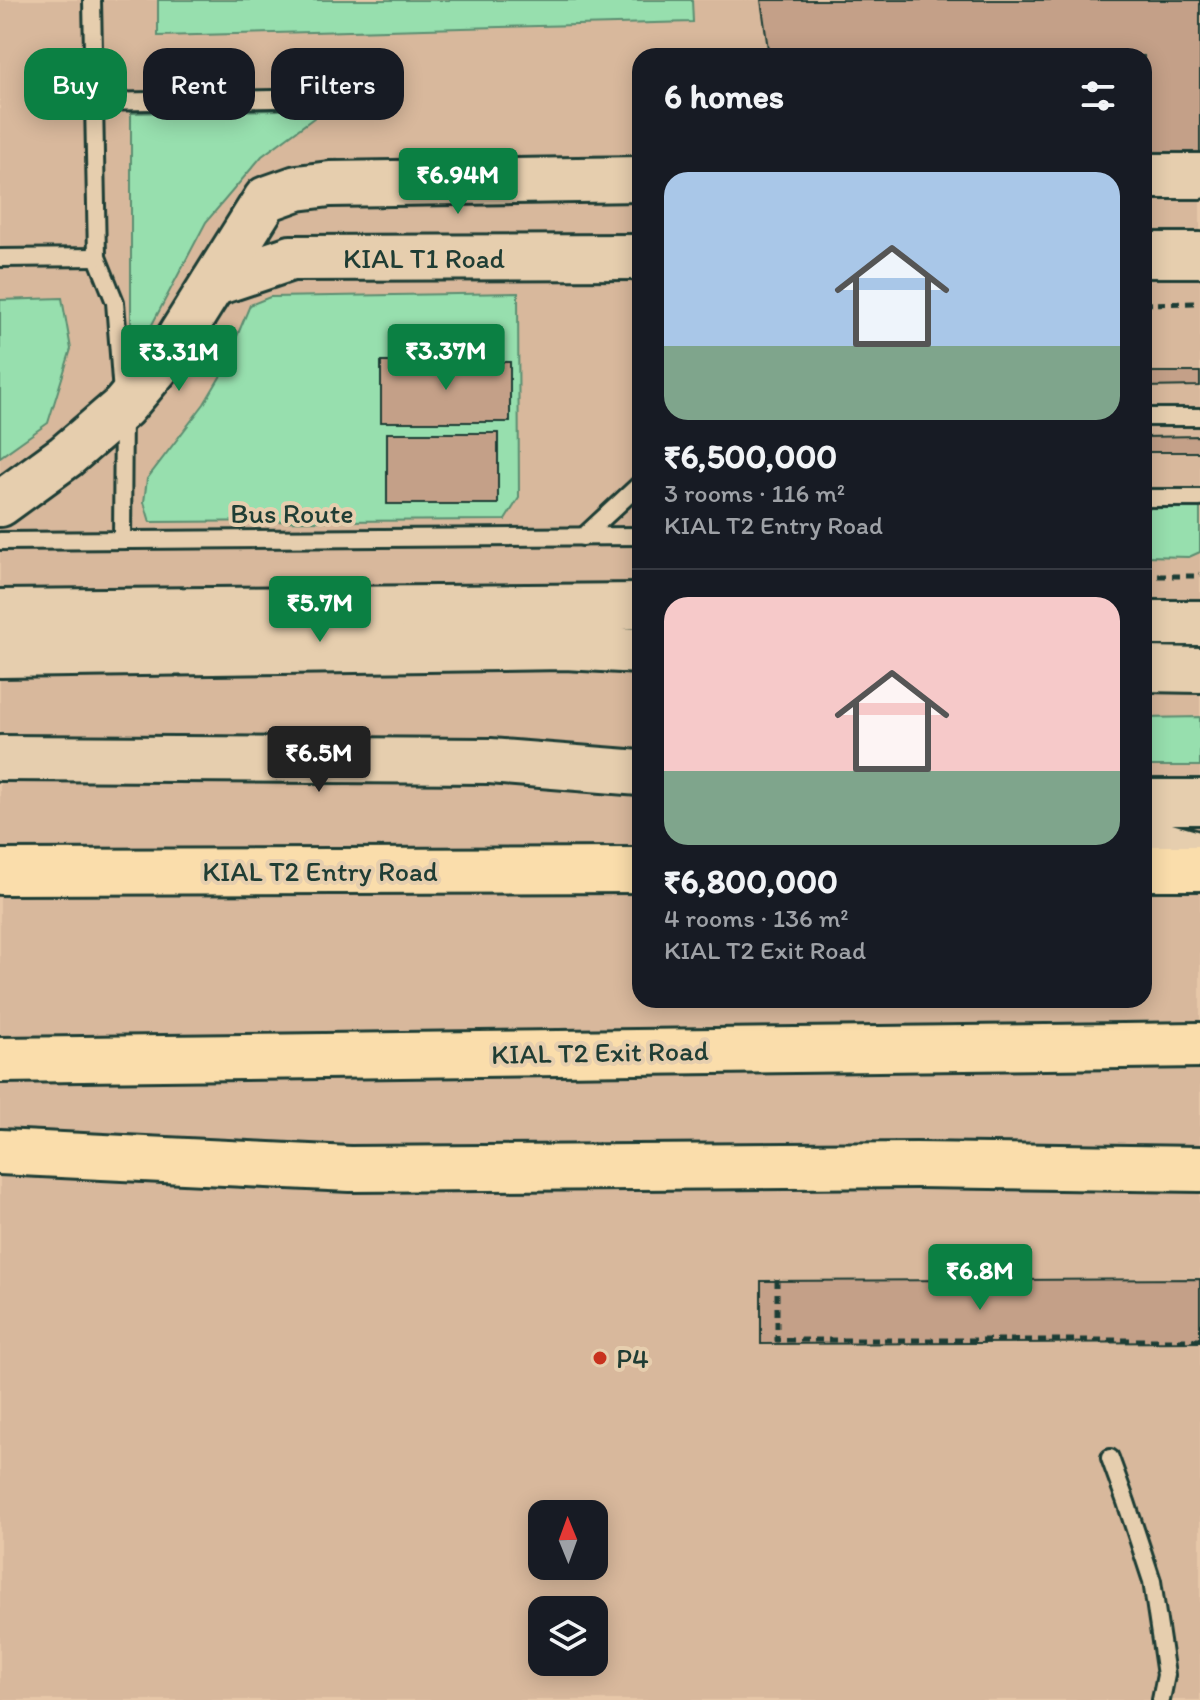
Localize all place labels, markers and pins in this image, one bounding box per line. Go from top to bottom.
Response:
pin: ₹6.94M [393,148,523,216]
pin: ₹3.37M [381,324,511,392]
pin: ₹3.31M [114,325,244,393]
pin: ₹5.7M [264,576,376,644]
pin: ₹6.5M [263,726,375,794]
pin: ₹6.8M [924,1244,1036,1312]
place label: P4 [616,1341,649,1375]
marker: P4 [591,1349,609,1367]

